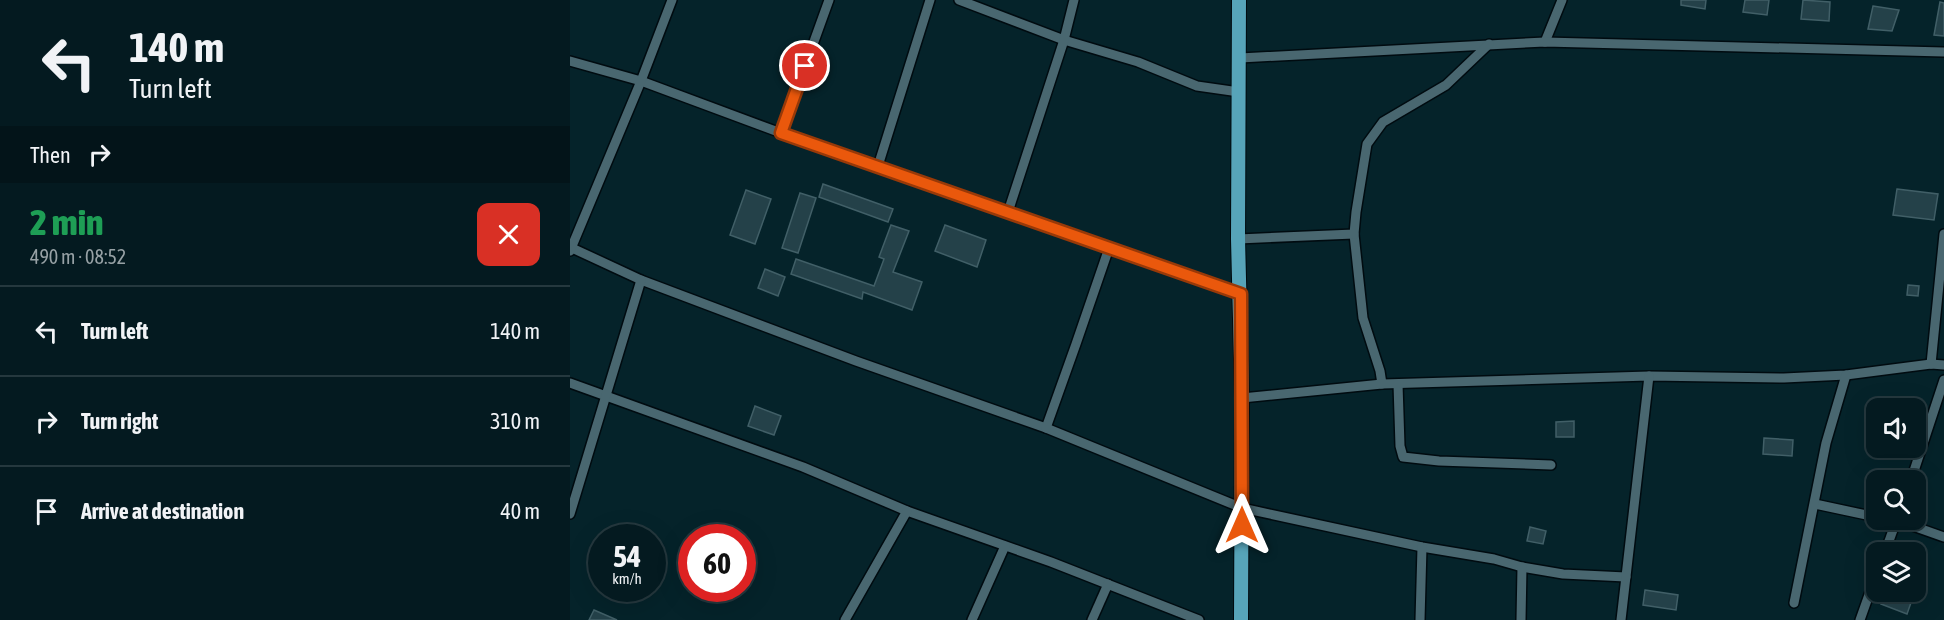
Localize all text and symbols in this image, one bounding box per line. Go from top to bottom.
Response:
text: 140 m [129,23,224,71]
icon: left [30,24,108,102]
pin [779,40,830,91]
icon: arrive [788,49,821,82]
text: Turn left [129,73,212,104]
icon: right [83,138,116,171]
text: Then [30,142,71,168]
text: 2 min [30,201,104,243]
button: close [477,203,540,266]
text: 490 m · 08:52 [30,245,126,268]
icon: left [30,315,63,348]
text: Turn left [81,318,148,344]
text: 140 m [490,318,540,344]
map controls [1866,398,1926,602]
button: sound [1866,398,1926,458]
icon: right [30,405,63,438]
text: Turn right [81,408,158,434]
text: 310 m [490,408,540,434]
button: search [1866,470,1926,530]
position arrow [1210,493,1274,557]
icon: arrive [30,495,63,528]
text: Arrive at destination [81,498,244,524]
text: 40 m [500,498,540,524]
speed limit sign: 60 [678,524,756,602]
text: 54 [613,539,641,573]
button: layers [1866,542,1926,602]
text: km/h [612,570,642,587]

